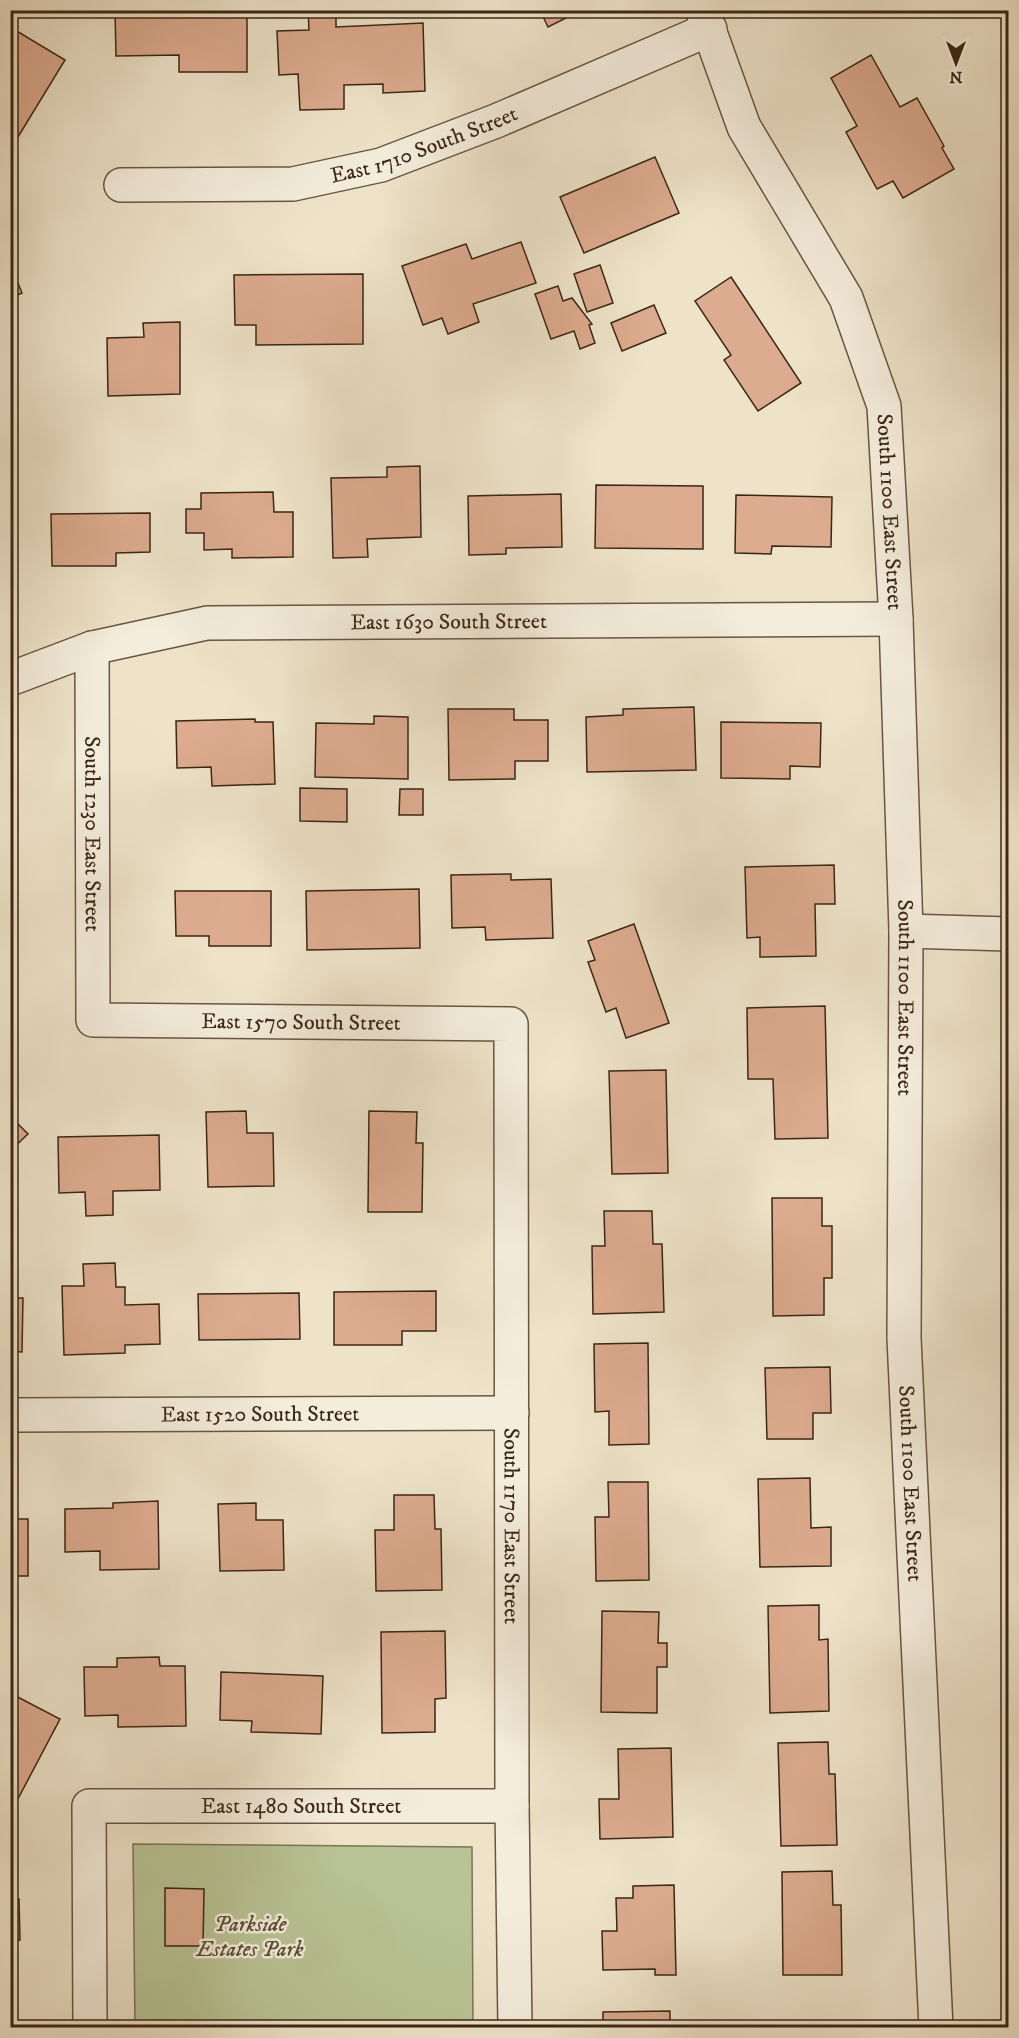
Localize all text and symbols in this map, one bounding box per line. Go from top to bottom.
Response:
north arrow [926,33,986,93]
text: N [949,67,963,87]
street label: East 1710 South Street [328,100,522,189]
street label: South 1100 East Street [871,413,909,611]
street label: East 1630 South Street [350,608,547,636]
street label: South 1230 East Street [79,736,106,932]
street label: South 1100 East Street [891,899,920,1096]
street label: East 1570 South Street [201,1008,401,1036]
street label: South 1100 East Street [893,1385,929,1582]
street label: East 1520 South Street [161,1400,359,1428]
street label: South 1170 East Street [498,1428,525,1624]
street label: East 1480 South Street [201,1793,401,1820]
park label: Parkside Estates Park [194,1911,304,1963]

